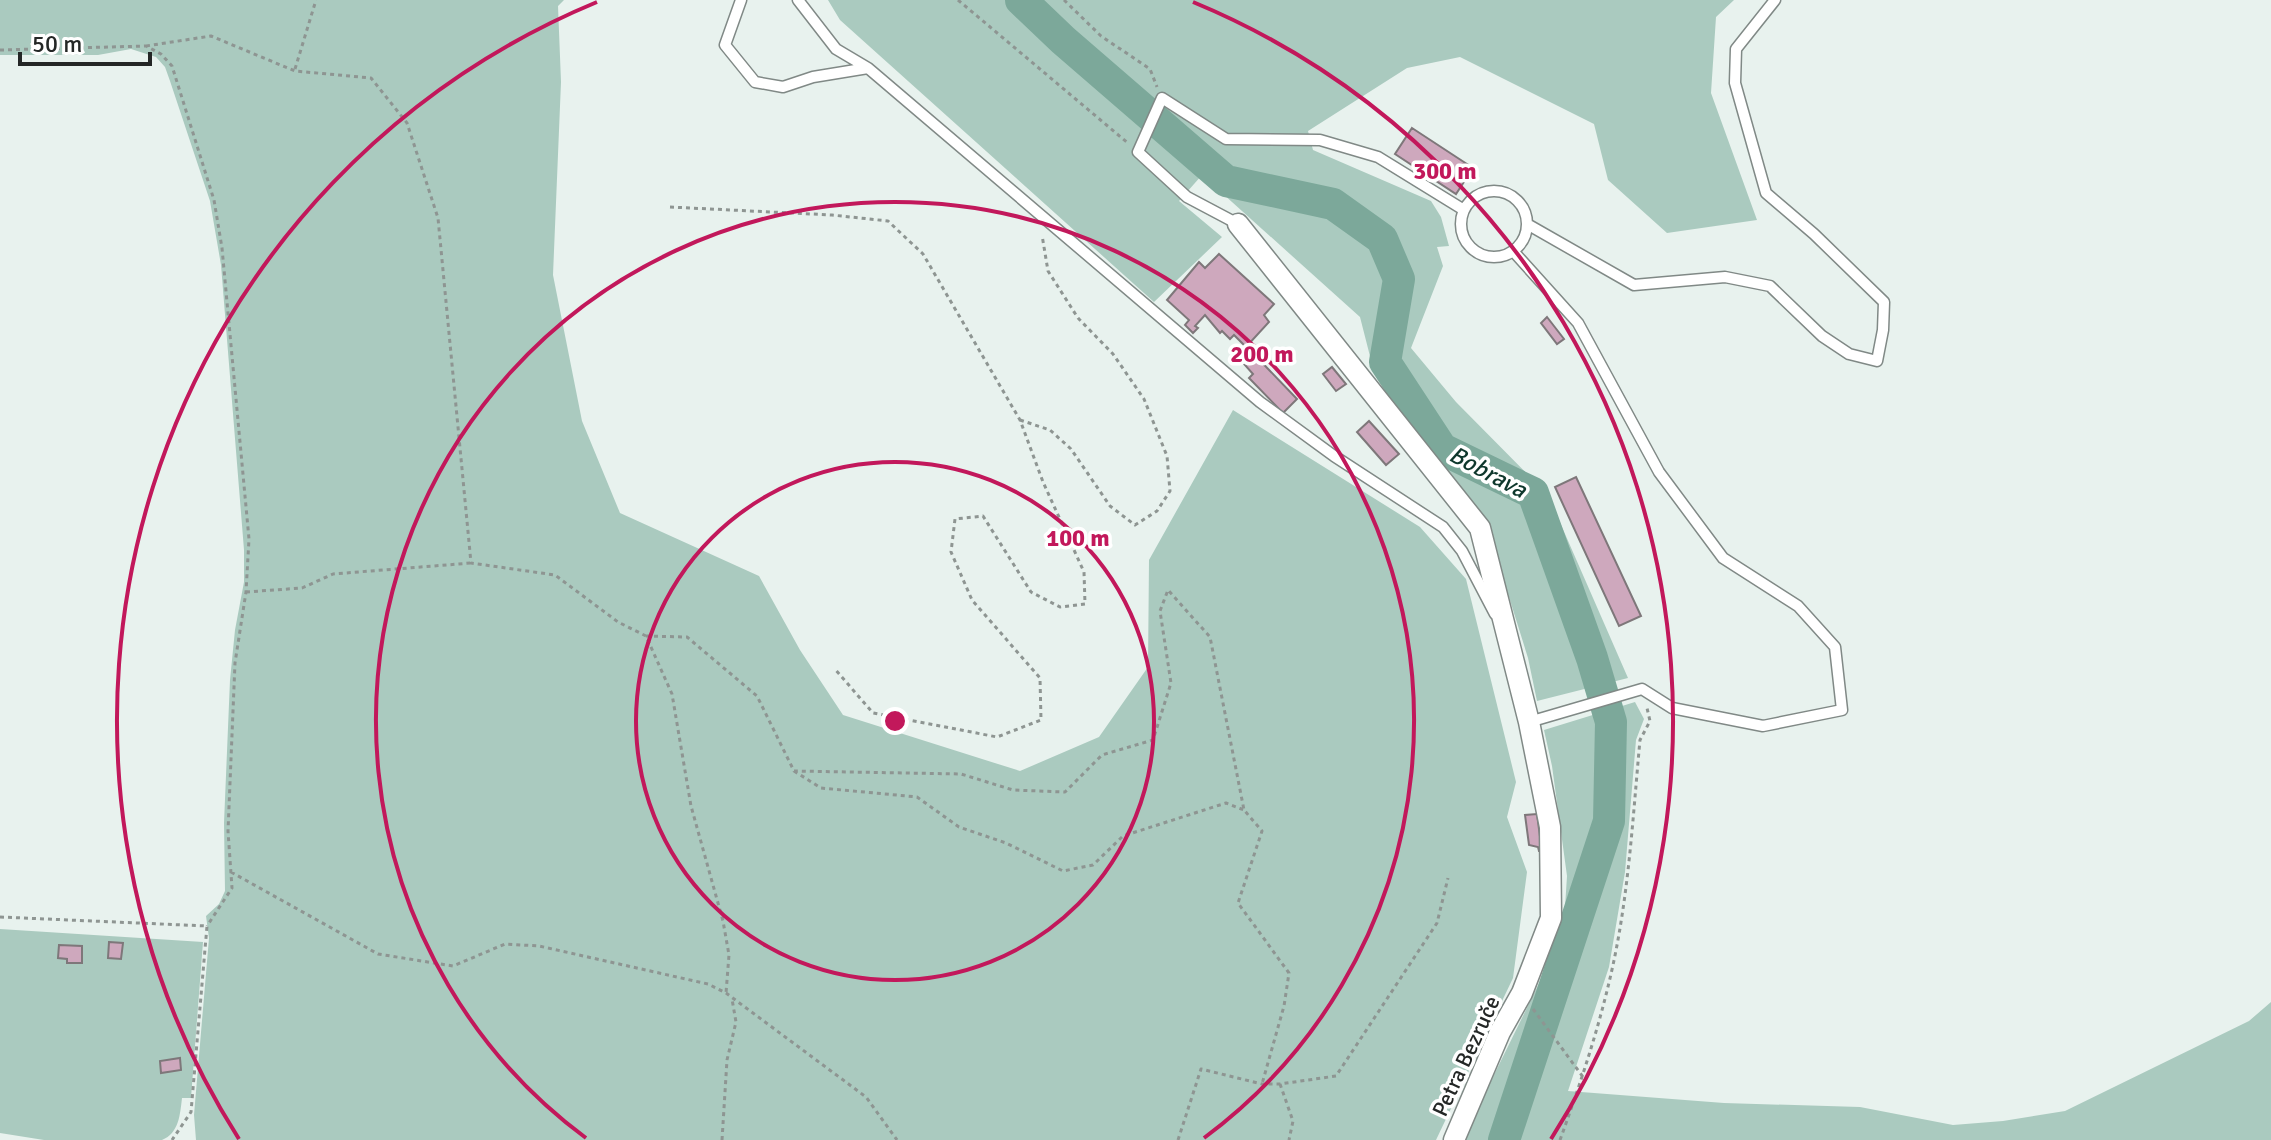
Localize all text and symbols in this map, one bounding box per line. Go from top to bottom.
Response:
scale bar [20,16,150,66]
text: 50 m [32,29,82,59]
text: 300 m [1413,156,1477,186]
text: 200 m [1230,339,1294,369]
water label: Bobrava [1444,439,1532,505]
text: 100 m [1046,523,1110,553]
centre of rings [881,707,909,735]
street label: Petra Bezruče [1426,991,1506,1121]

